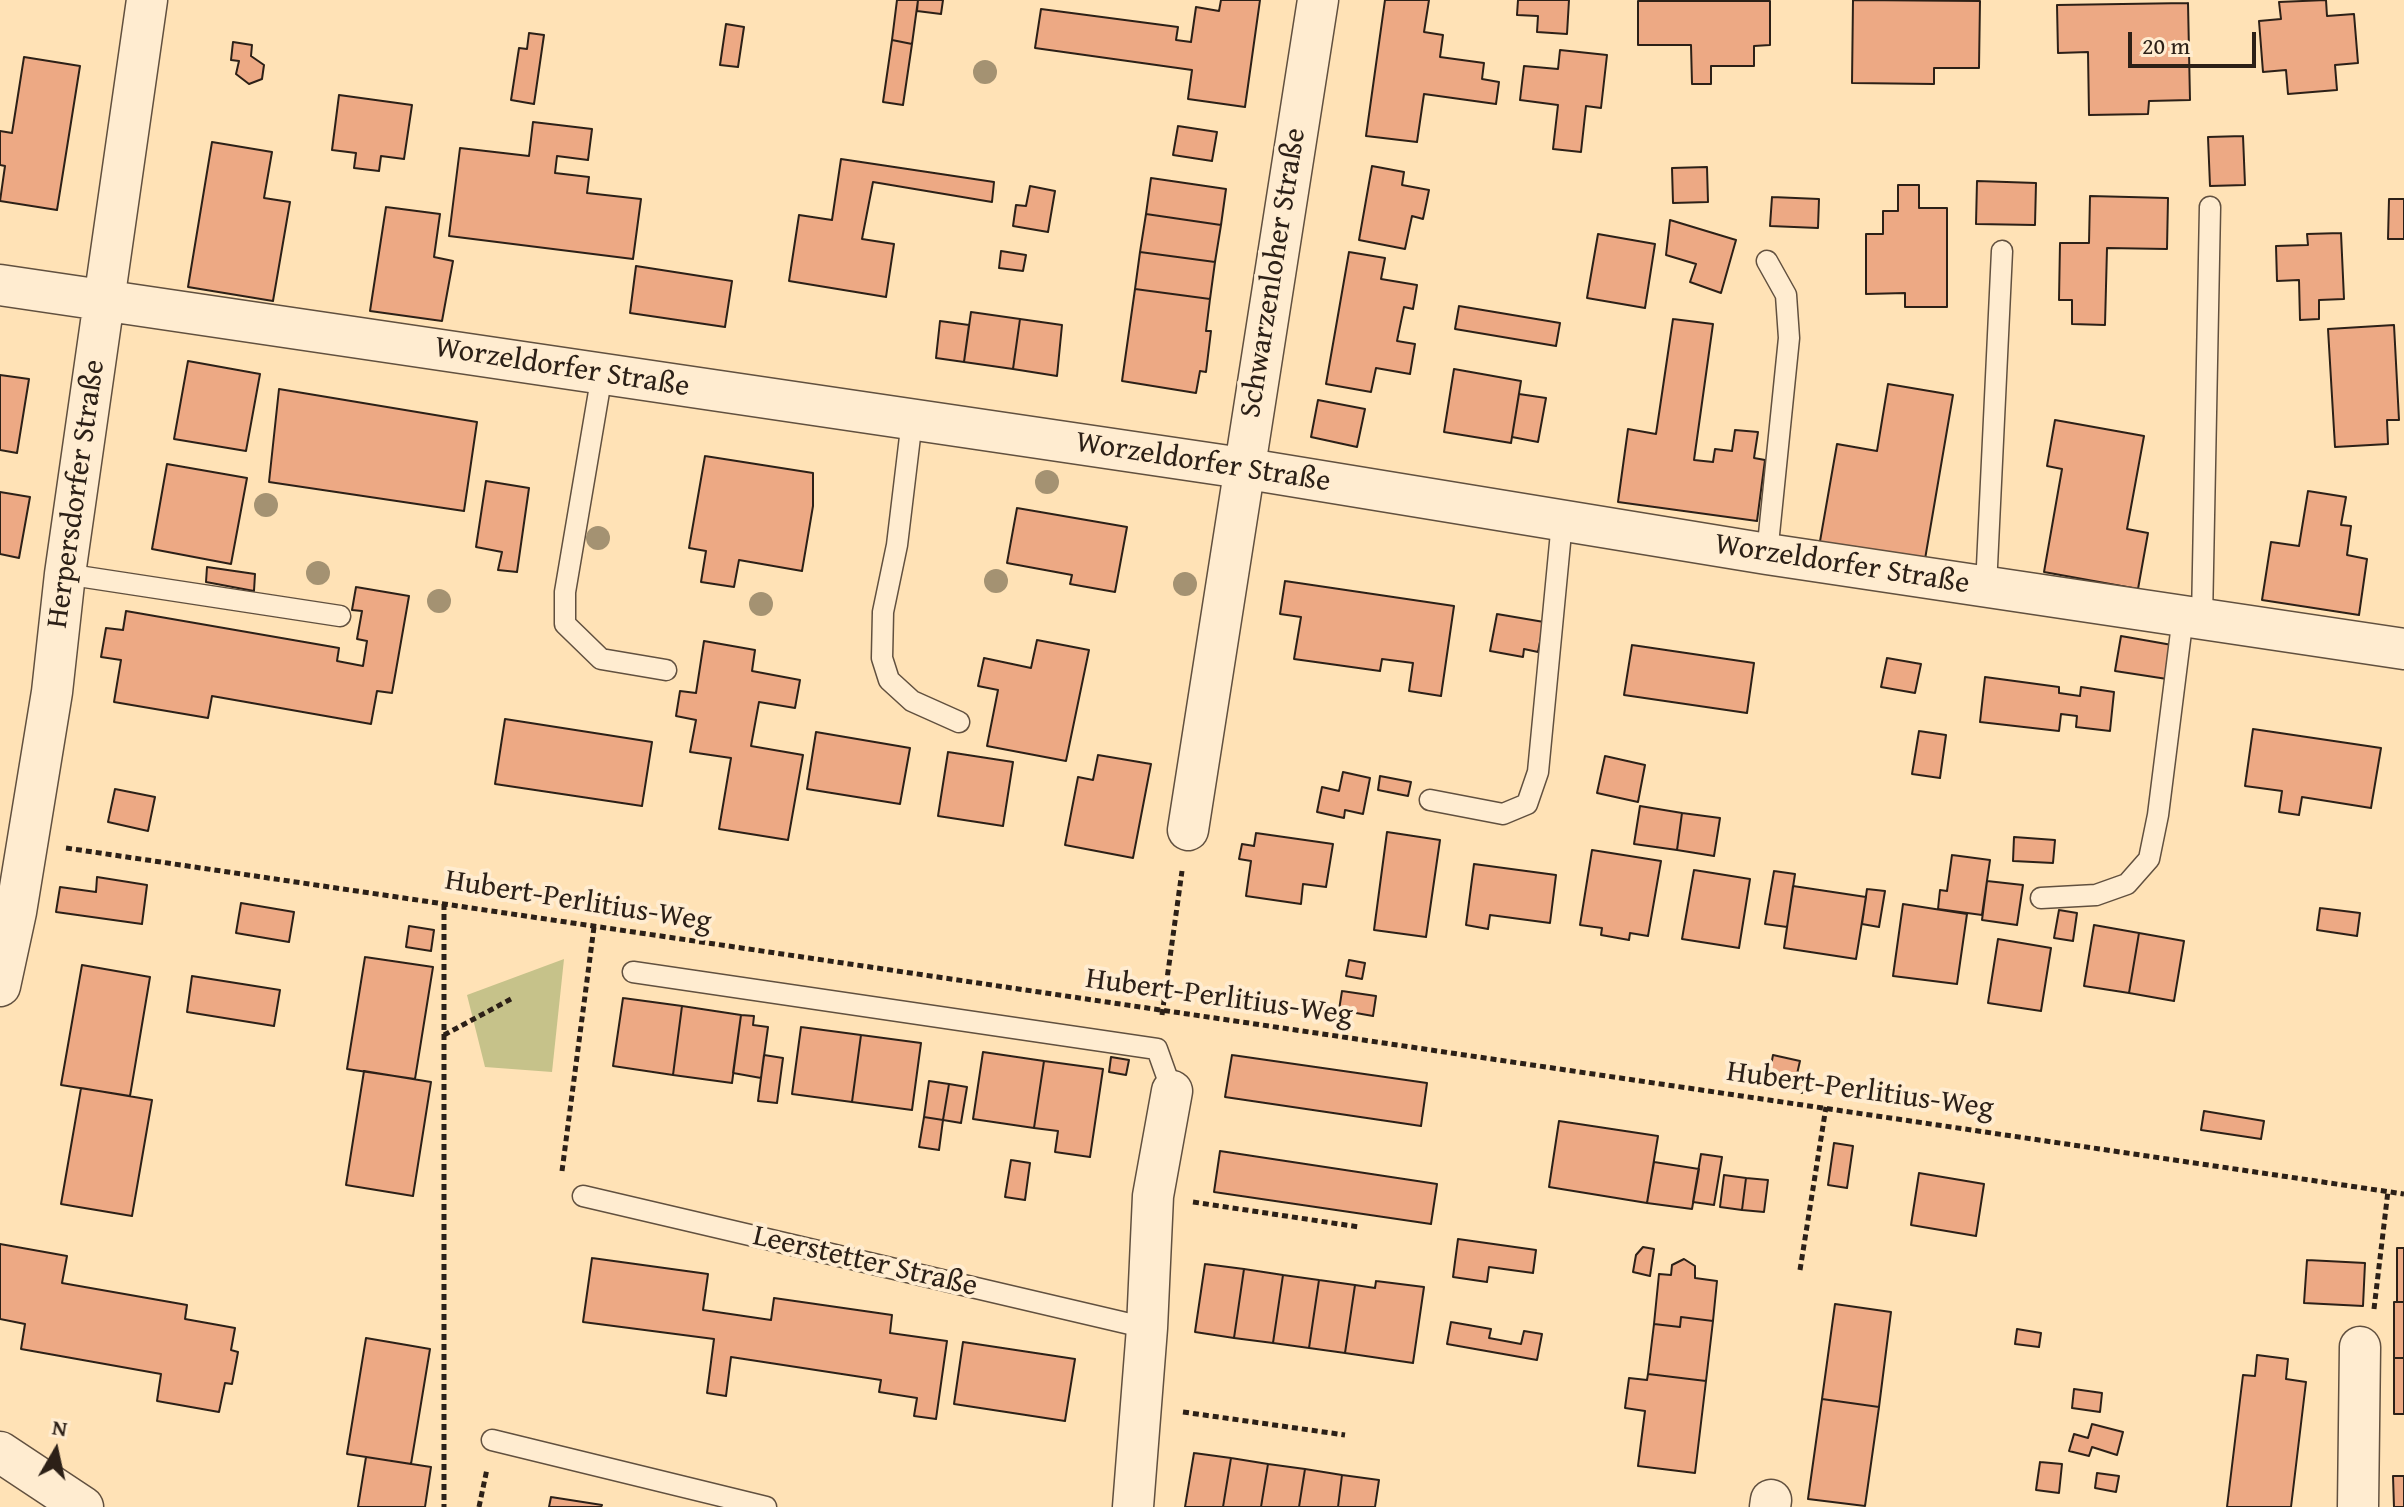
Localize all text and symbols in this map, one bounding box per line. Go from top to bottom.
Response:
scale bar [2132,16,2260,66]
text: 20 m [2142,28,2190,63]
street label: Schwarzenloher Straße [1233,126,1315,420]
street label: Worzeldorfer Straße [432,330,692,406]
street label: Herpersdorfer Straße [40,358,114,630]
street label: Worzeldorfer Straße [1073,425,1333,501]
street label: Worzeldorfer Straße [1712,527,1972,603]
street label: Hubert-Perlitius-Weg [442,863,714,941]
street label: Hubert-Perlitius-Weg [1083,961,1355,1035]
street label: Hubert-Perlitius-Weg [1724,1054,1996,1128]
street label: Leerstetter Straße [749,1219,981,1305]
text: N [50,1410,70,1444]
north arrow [16,1411,96,1491]

